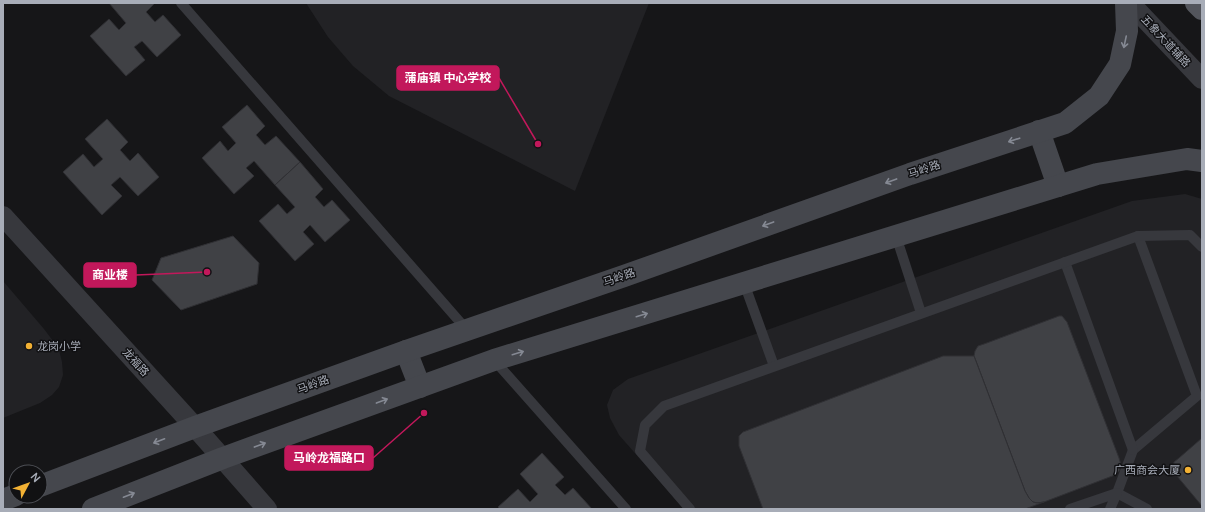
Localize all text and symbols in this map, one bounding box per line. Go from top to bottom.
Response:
street label: 五象大道辅路 [1138,11,1194,70]
one-way arrow [1120,35,1128,48]
callout: 蒲庙镇 中心学校 [397,66,499,90]
text: 蒲庙镇 中心学校 [405,69,491,86]
one-way arrow [1009,136,1021,144]
street label: 马岭路 [906,156,942,181]
one-way arrow [885,177,897,185]
one-way arrow [763,221,775,229]
callout: 商业楼 [84,263,136,287]
street label: 马岭路 [601,264,637,289]
text: 商业楼 [92,266,128,283]
one-way arrow [636,311,649,318]
place label: 龙岗小学 [37,338,81,353]
marker: 龙岗小学 [24,341,34,351]
street label: 龙福路 [120,344,153,379]
one-way arrow [511,349,524,356]
street label: 马岭路 [295,371,331,396]
one-way arrow [376,396,388,404]
one-way arrow [153,437,165,445]
one-way arrow [254,441,266,449]
callout: 马岭龙福路口 [285,446,373,470]
text: 马岭龙福路口 [293,449,365,466]
place label: 广西商会大厦 [1114,462,1180,477]
north arrow [8,464,48,504]
marker: 广西商会大厦 [1183,465,1193,475]
text: N [28,469,44,485]
one-way arrow [122,490,134,498]

